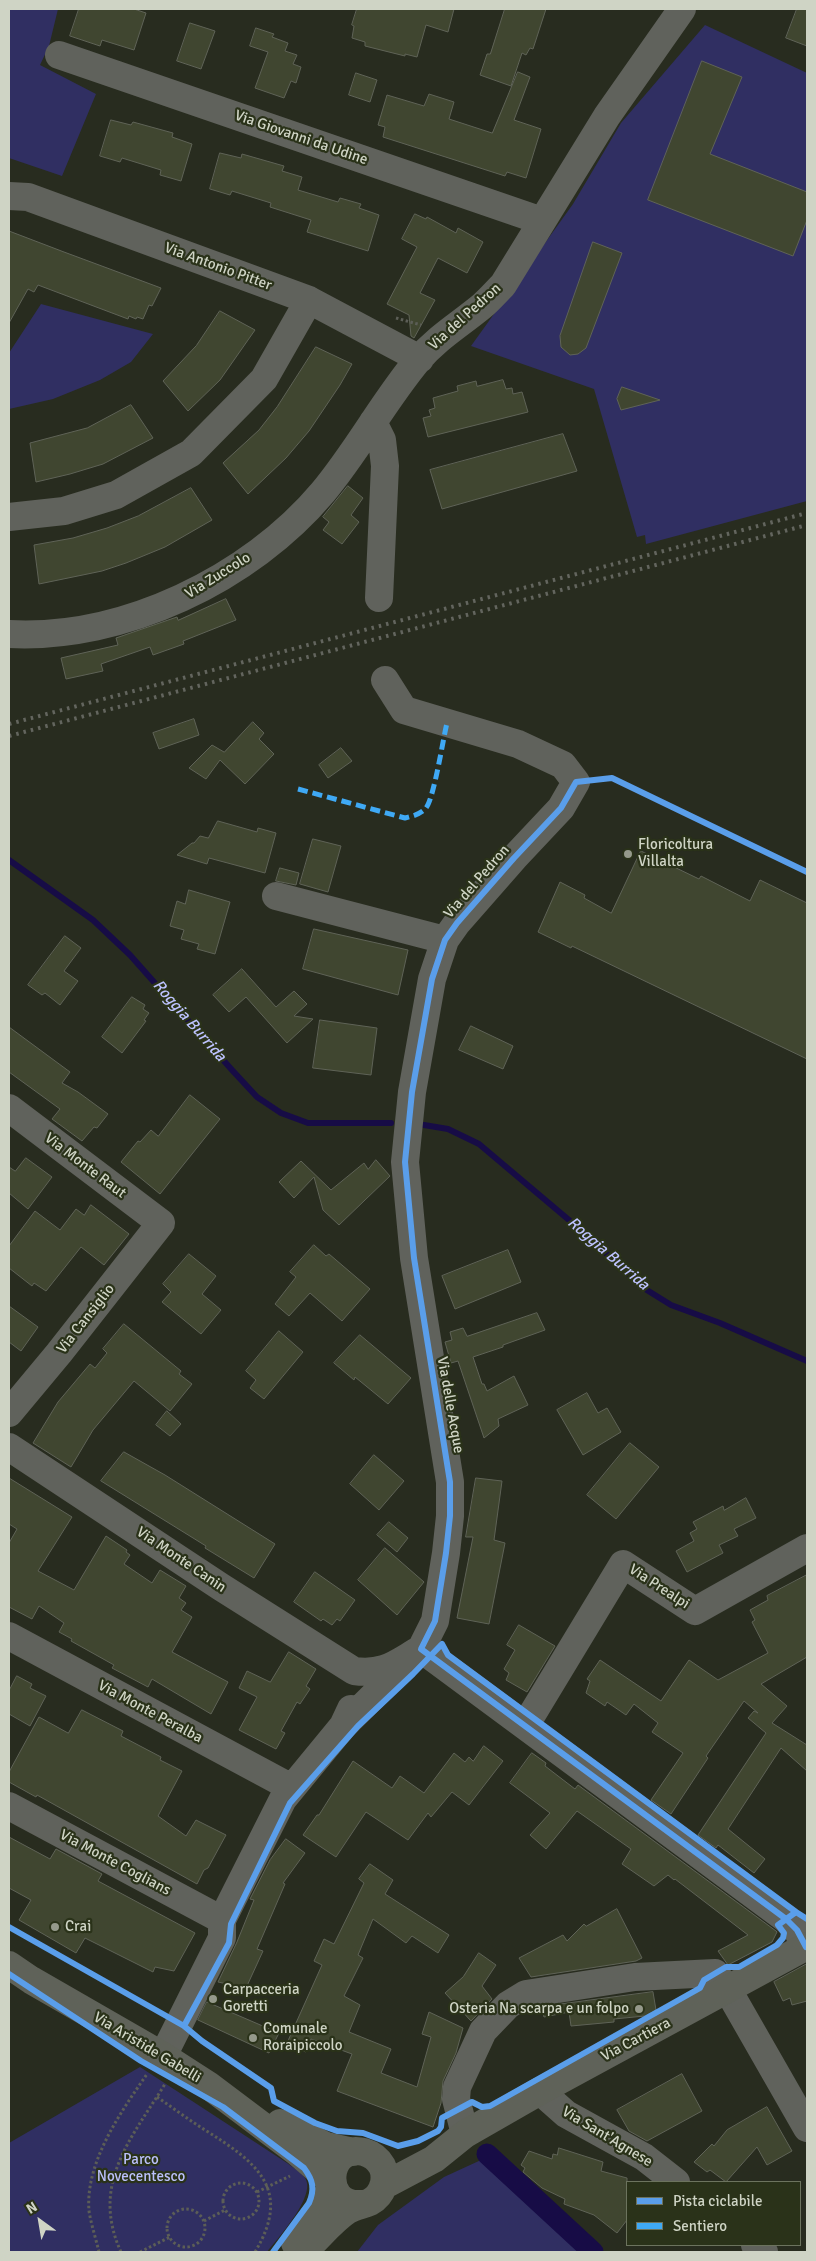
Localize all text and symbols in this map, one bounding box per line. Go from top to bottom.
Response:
street label: Via Giovanni da Udine [232,107,370,169]
street label: Via Antonio Pitter [162,239,274,295]
street label: Via del Pedron [425,280,505,354]
street label: Via Zuccolo [182,549,254,603]
place label: Floricoltura Villalta [638,836,713,871]
street label: Via del Pedron [440,842,514,922]
marker: Floricoltura Villalta [622,848,634,860]
water label: Roggia Burrida [148,976,230,1066]
street label: Via Monte Raut [41,1129,129,1203]
water label: Roggia Burrida [563,1213,653,1295]
street label: Via Cansiglio [53,1281,119,1357]
street label: Via delle Acque [433,1355,467,1455]
street label: Via Monte Canin [133,1523,229,1597]
street label: Via Prealpi [625,1561,693,1613]
street label: Via Monte Peralba [95,1677,205,1747]
street label: Via Monte Coglians [56,1826,174,1900]
place label: Crai [65,1918,91,1936]
marker: Crai [49,1921,61,1933]
place label: Carpacceria Goretti [223,1981,299,2016]
marker: Carpacceria Goretti [207,1993,219,2005]
place label: Osteria Na scarpa e un folpo [449,2000,629,2018]
marker: Osteria Na scarpa e un folpo [633,2003,645,2015]
street label: Via Aristide Gabelli [90,2009,204,2087]
street label: Via Cartiera [598,2014,674,2066]
place label: Comunale Roraipiccolo [263,2020,343,2055]
marker: Comunale Roraipiccolo [247,2032,259,2044]
street label: Via Sant'Agnese [558,2103,656,2171]
park label: Parco Novecentesco [97,2151,185,2186]
legend [626,2181,801,2246]
text: Pista ciclabile [673,2192,762,2210]
north arrow [15,2196,65,2246]
text: N [23,2198,40,2218]
text: Sentiero [673,2217,727,2235]

